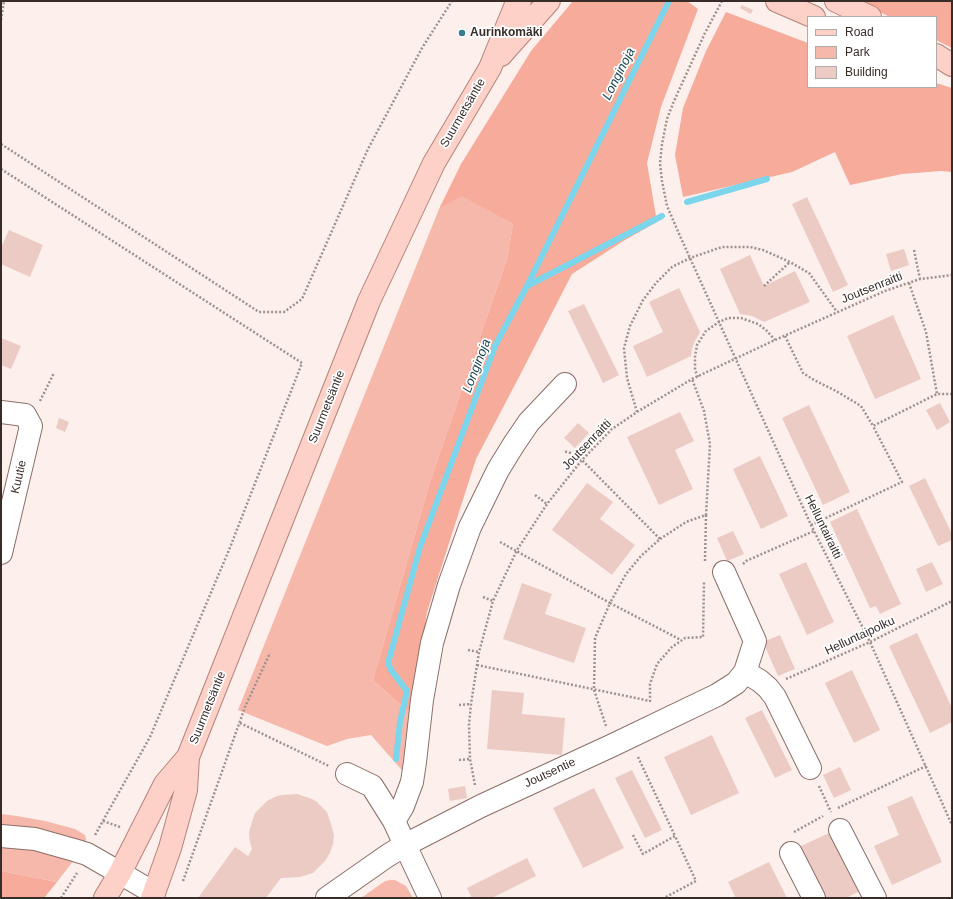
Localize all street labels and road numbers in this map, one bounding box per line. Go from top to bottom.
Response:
street label: Suurmetsäntie [437,76,489,150]
street label: Joutsenraitti [839,269,905,307]
street label: Suurmetsäntie [306,368,348,446]
street label: Joutsenraitti [559,417,615,473]
street label: Kuutie [8,459,30,495]
street label: Helluntairaitti [801,493,845,561]
street label: Helluntaipolku [823,614,897,658]
street label: Suurmetsäntie [187,669,229,747]
street label: Joutsentie [522,755,578,791]

